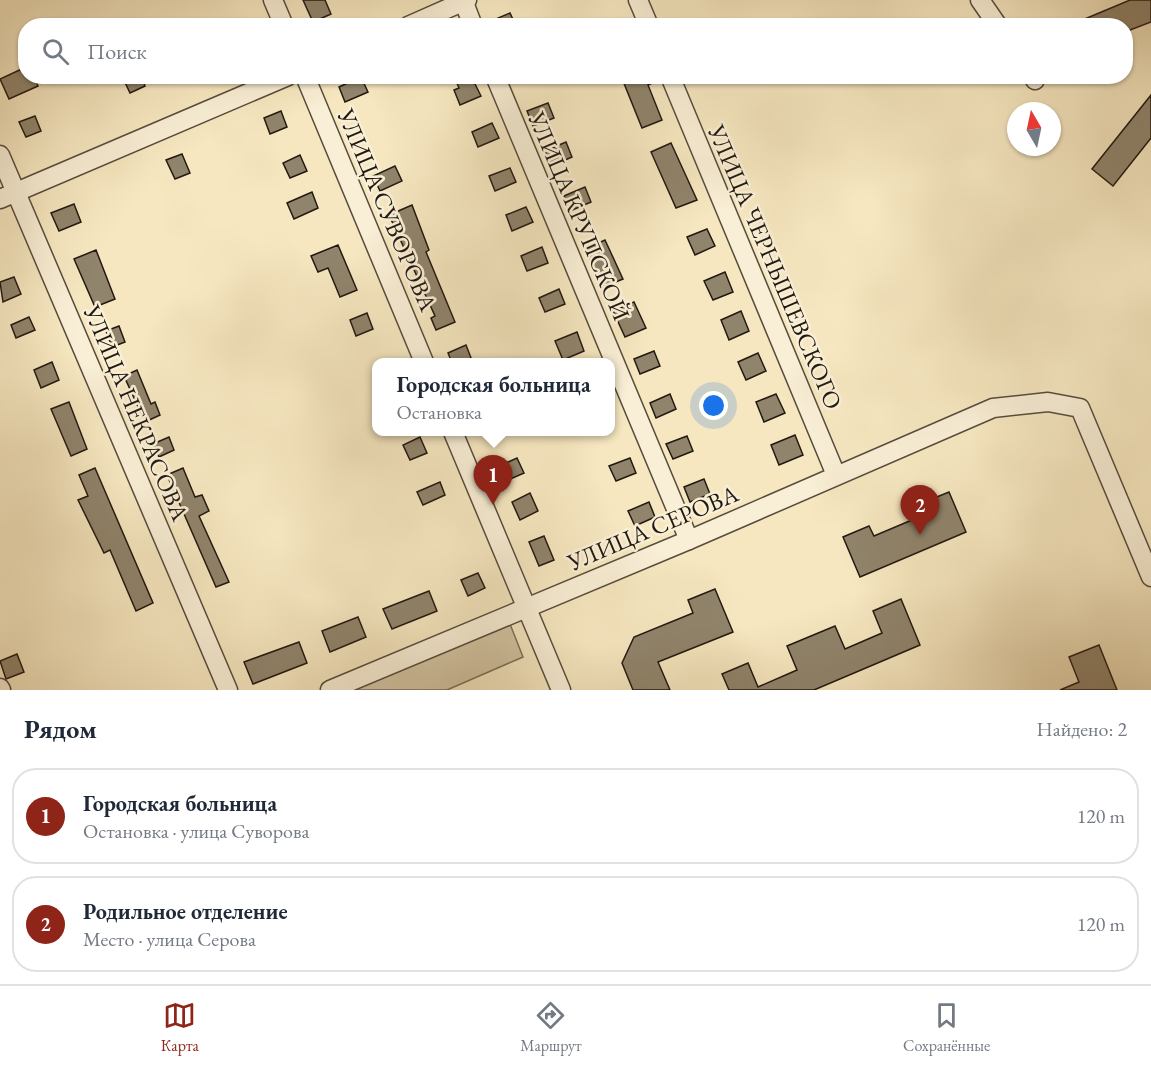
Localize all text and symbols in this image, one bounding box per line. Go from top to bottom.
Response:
search box [18,18,1133,84]
icon: search [39,35,72,68]
text: Поиск [87,37,147,66]
north arrow [1007,102,1061,156]
street label: УЛИЦА СУВОРОВА [330,103,444,316]
street label: УЛИЦА КРУПСКОЙ [521,106,637,325]
street label: УЛИЦА ЧЕРНЫШЕВСКОГО [701,119,850,414]
street label: УЛИЦА НЕКРАСОВА [77,299,196,526]
popup [372,358,615,436]
text: Городская больница [396,370,591,399]
your location [699,391,728,420]
text: Остановка [396,399,482,425]
pin: 1 [474,456,512,505]
street label: УЛИЦА СЕРОВА [562,477,743,578]
pin: 2 [900,486,940,535]
text: Рядом [24,712,97,746]
text: Найдено: 2 [1036,716,1127,742]
text: Городская больница [83,789,277,818]
text: 1 [40,803,51,829]
text: 120 m [1077,803,1125,829]
text: Остановка · улица Суворова [83,818,309,844]
text: Родильное отделение [83,897,288,926]
text: 2 [40,911,51,937]
text: 120 m [1077,911,1125,937]
text: Место · улица Серова [83,926,256,952]
tab: Карта [161,999,199,1056]
tab: Маршрут [520,999,582,1056]
tab: Сохранённые [903,999,990,1056]

